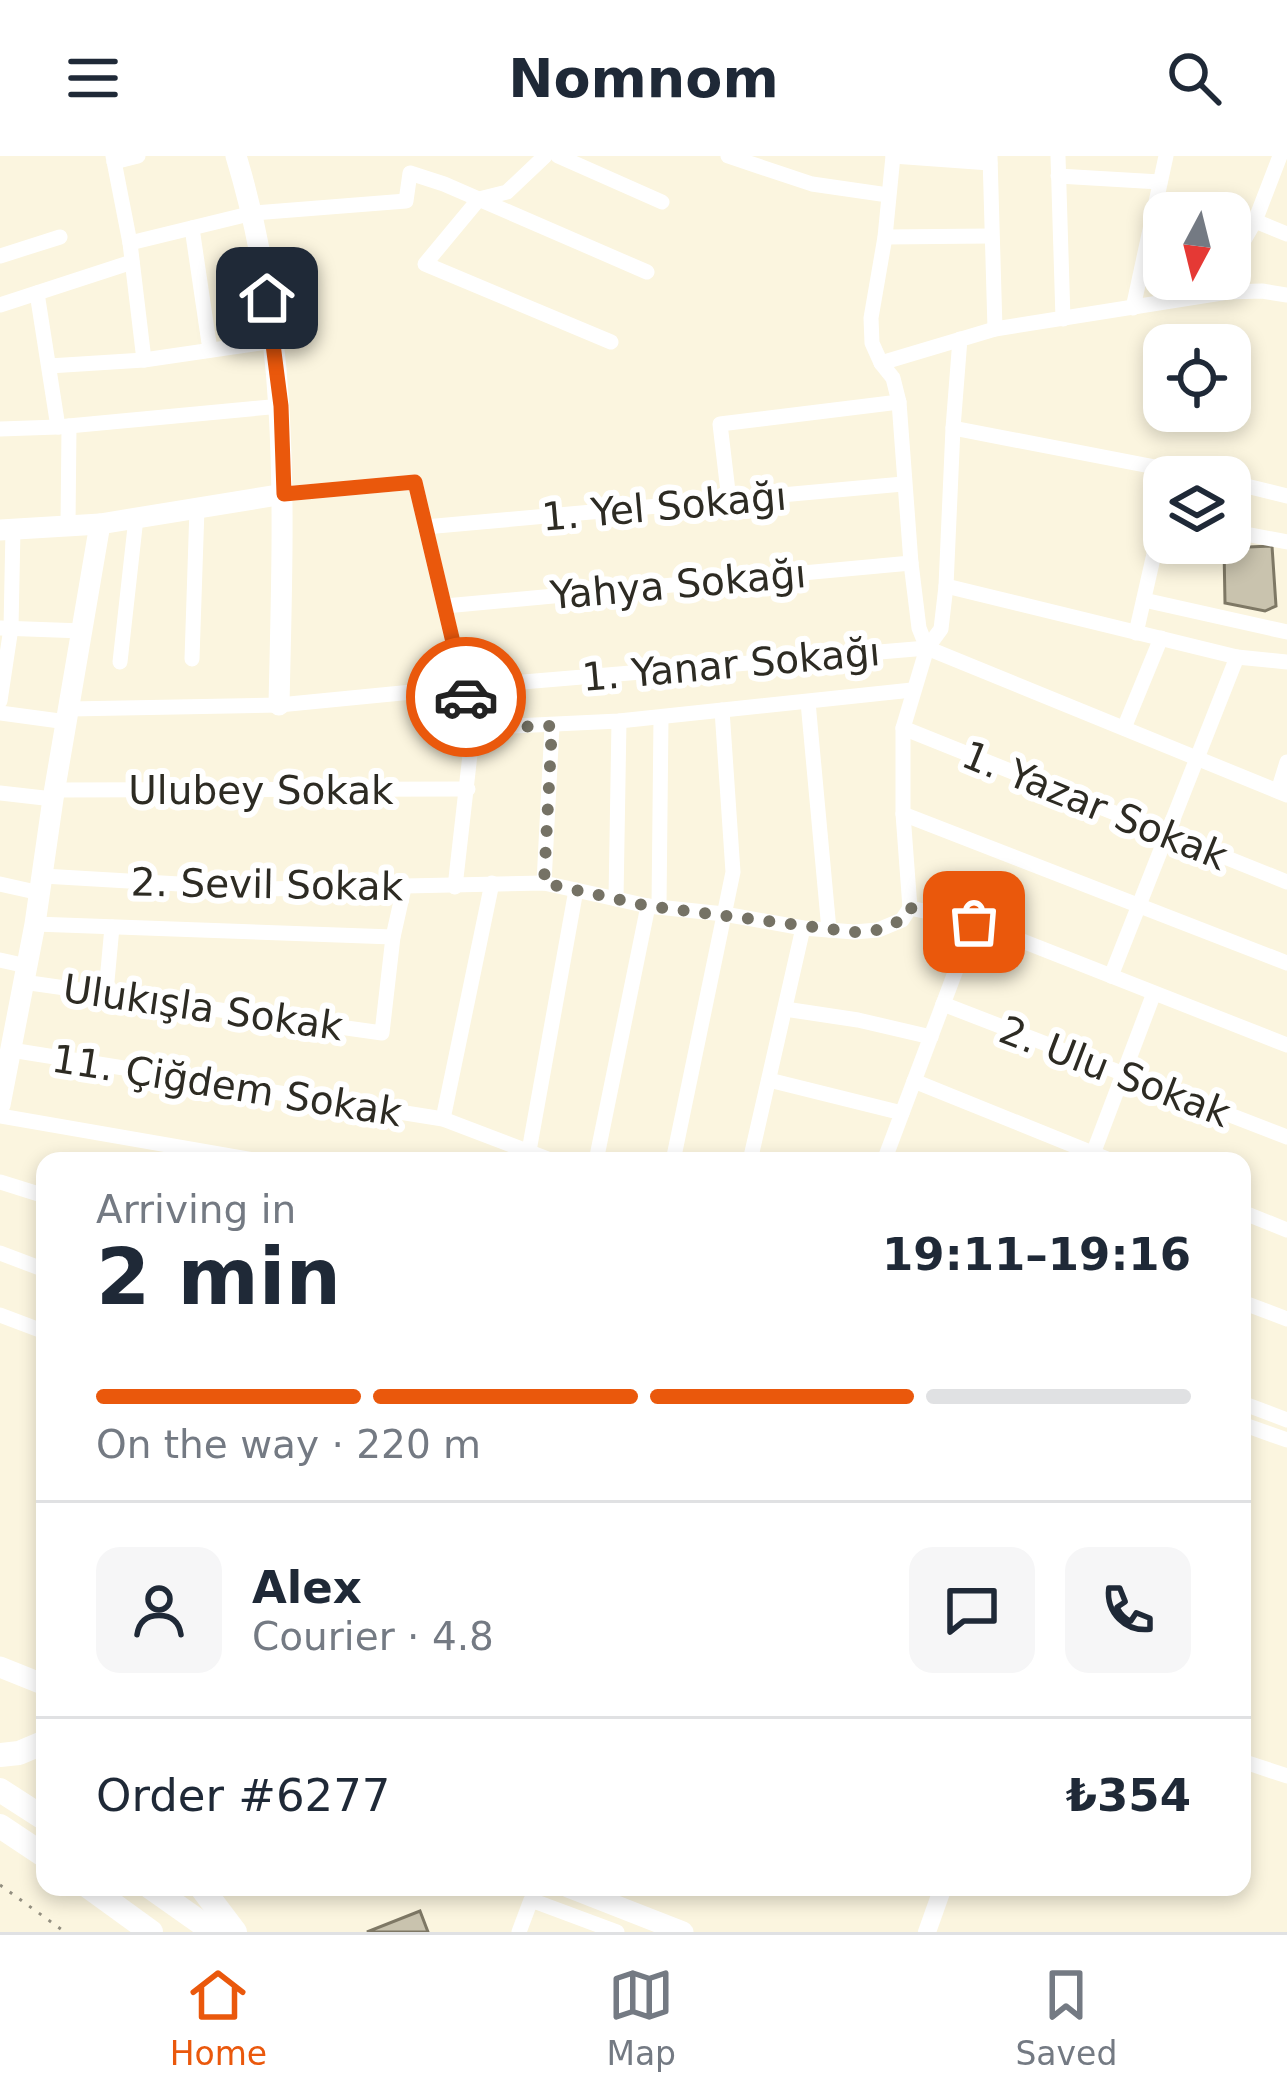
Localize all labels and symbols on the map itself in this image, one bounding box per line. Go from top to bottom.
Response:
north arrow [1143,192,1251,300]
pin [216,247,318,349]
street label: 1. Yel Sokağı [540,473,788,540]
street label: Yahya Sokağı [547,551,808,618]
street label: 1. Yanar Sokağı [580,629,882,700]
courier [406,637,526,757]
street label: 1. Yazar Sokak [956,732,1234,879]
street label: Ulubey Sokak [128,768,394,813]
street label: 2. Sevil Sokak [130,860,404,909]
pin [923,871,1025,973]
street label: Ulukışla Sokak [60,966,346,1049]
street label: 2. Ulu Sokak [993,1007,1237,1136]
street label: 11. Çiğdem Sokak [49,1036,405,1135]

